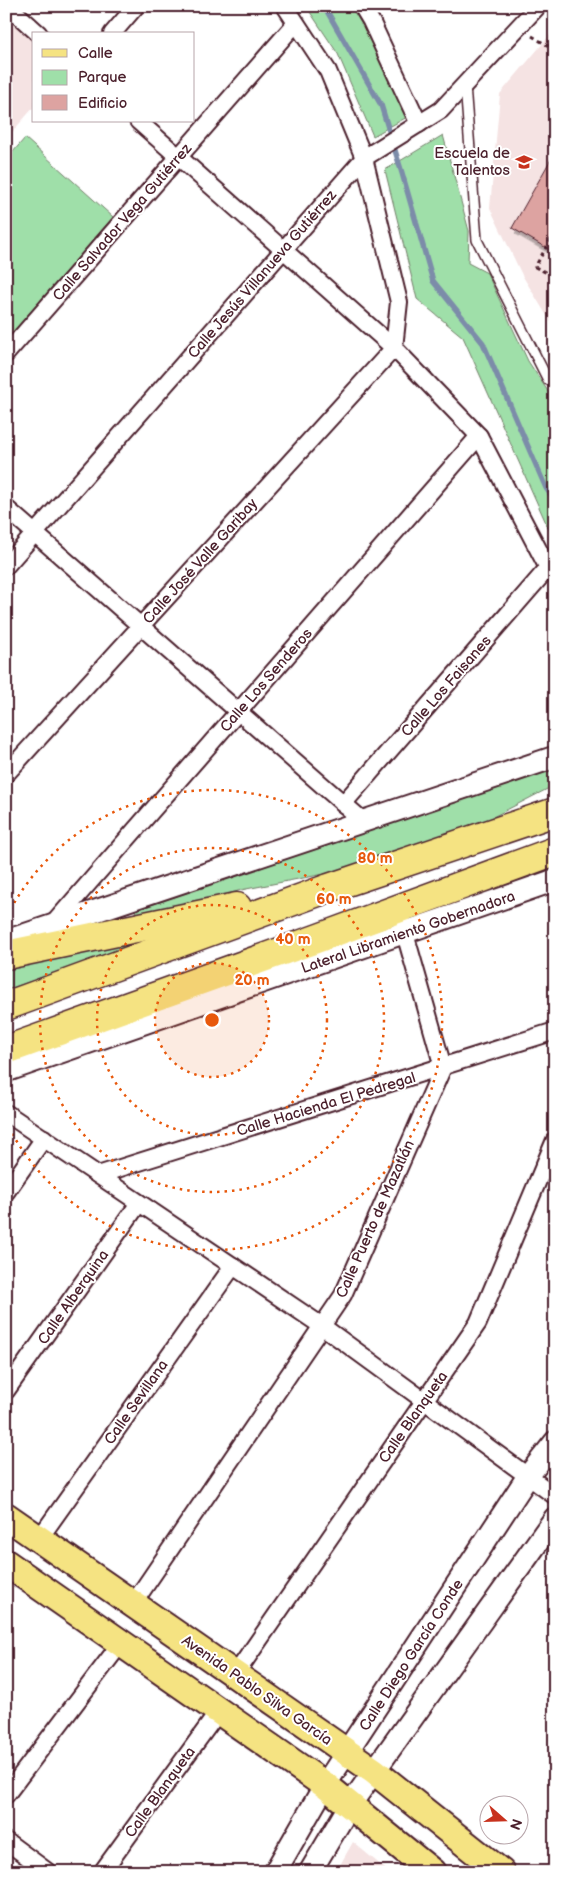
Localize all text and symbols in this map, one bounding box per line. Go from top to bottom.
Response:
legend [32,32,195,122]
text: Calle [78,44,113,63]
text: Parque [78,68,127,87]
text: Edificio [78,94,127,113]
street label: Calle Salvador Vega Gutiérrez [49,139,197,305]
place label: Escuela de Talentos [434,144,511,180]
school or university icon: Escuela de Talentos [514,152,534,172]
street label: Calle Jesús Villanueva Gutiérrez [184,185,341,363]
street label: Calle José Valle Garibay [139,494,262,628]
street label: Calle Los Senderos [216,624,317,736]
street label: Calle Los Faisanes [397,631,496,741]
text: 80 m [357,849,393,868]
street label: Lateral Libramiento Gobernadora [299,887,518,978]
text: 60 m [316,890,352,909]
text: 40 m [275,930,311,949]
text: 20 m [235,971,270,990]
centre of rings [203,1011,221,1029]
street label: Calle Hacienda El Pedregal [234,1068,418,1141]
street label: Calle Puerto de Mazatlán [332,1137,419,1301]
street label: Calle Alberquina [34,1246,113,1348]
street label: Calle Sevillana [100,1356,173,1448]
street label: Calle Blanqueta [375,1368,452,1467]
street label: Calle Diego García Conde [355,1576,468,1735]
street label: Avenida Pablo Silva García [178,1631,336,1750]
street label: Calle Blanqueta [121,1743,200,1841]
north arrow [478,1796,528,1846]
text: N [506,1816,526,1832]

